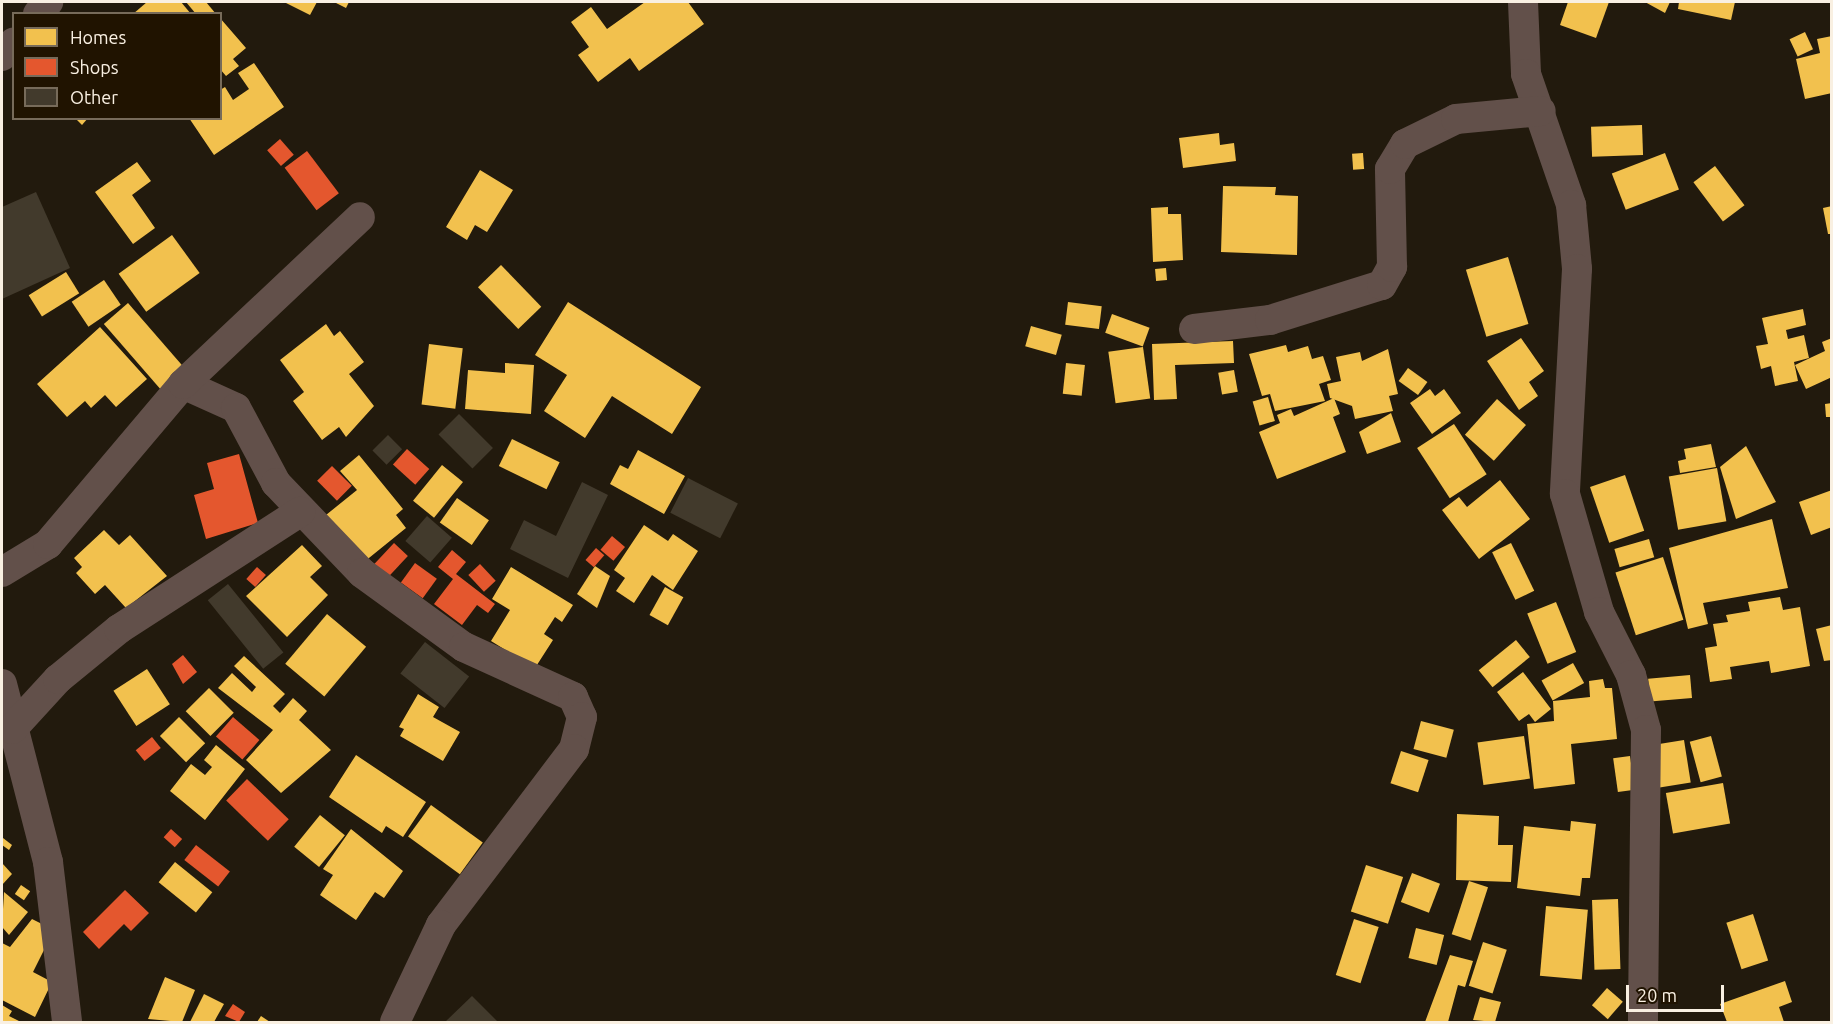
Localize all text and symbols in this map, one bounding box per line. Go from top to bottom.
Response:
legend [12,12,222,120]
text: Homes [70,27,126,47]
text: Shops [70,57,119,77]
text: Other [70,87,118,107]
scale bar [1629,973,1726,1011]
text: 20 m [1637,985,1677,1005]

